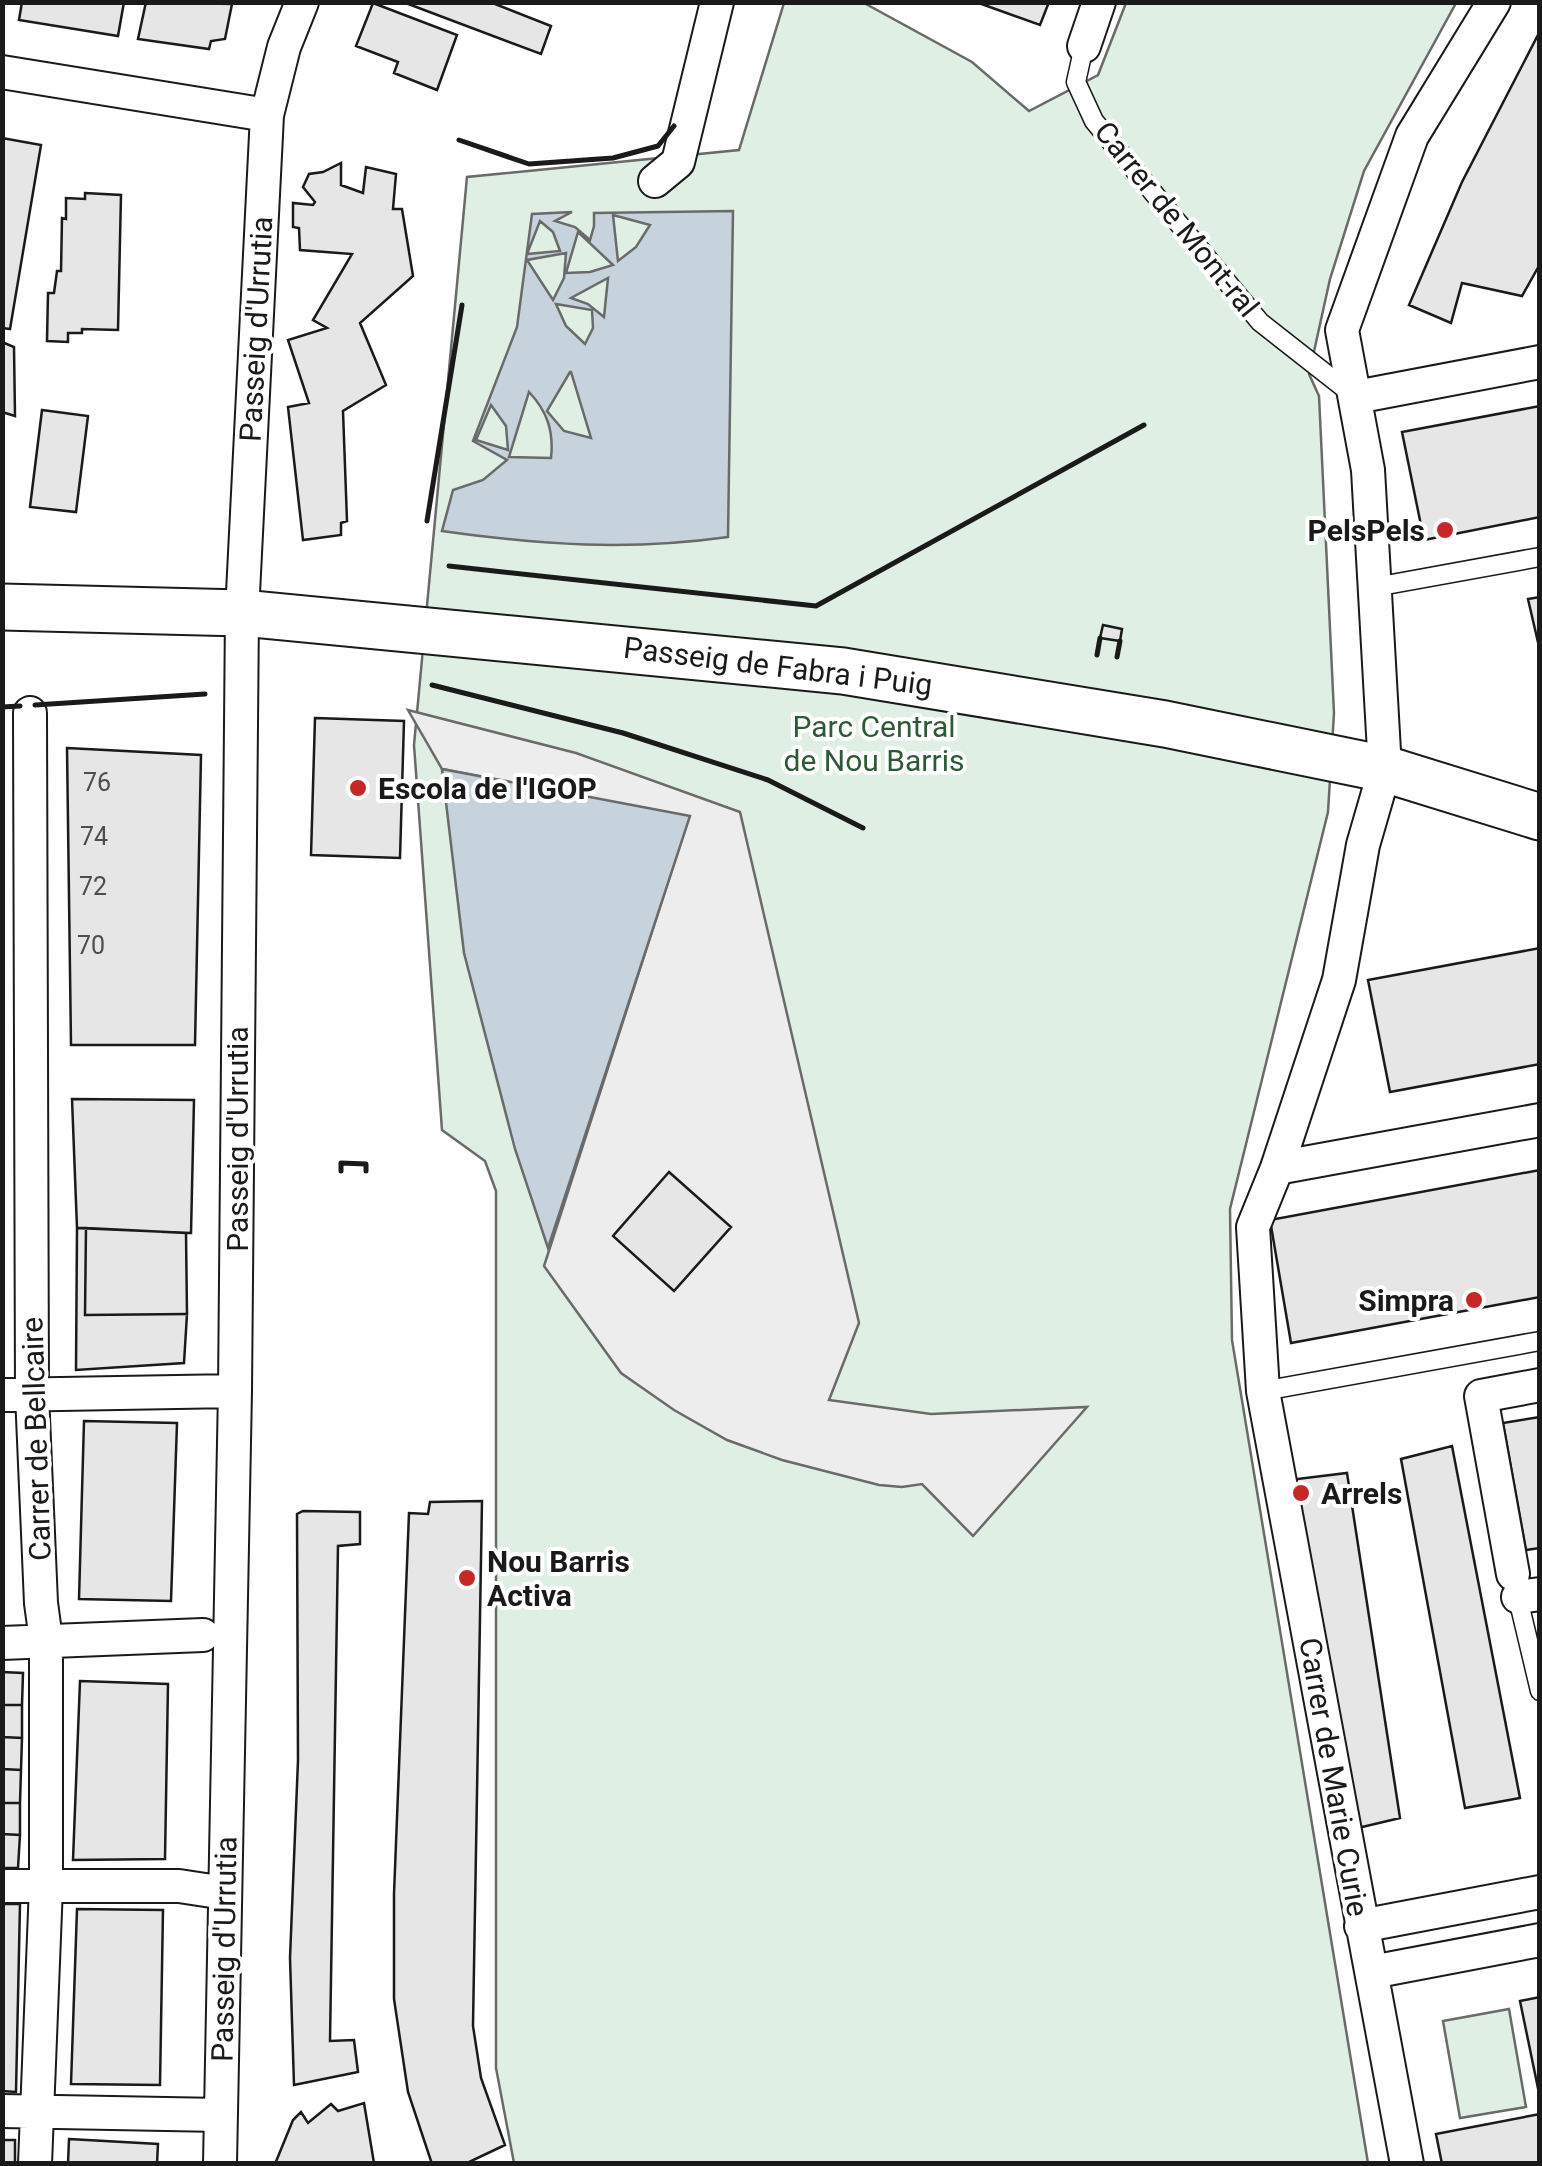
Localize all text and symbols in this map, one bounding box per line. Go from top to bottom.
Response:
street label: Carrer de Mont-ral [1088,114,1266,324]
street label: Passeig d'Urrutia [233,216,279,442]
place label: PelsPels [1308,513,1425,548]
marker: PelsPels [1434,519,1456,541]
street label: Passeig de Fabra i Puig [622,630,934,702]
park label: Parc Central de Nou Barris [784,709,964,778]
house number: 76 [83,768,111,797]
place label: Escola de l'IGOP [378,771,597,806]
marker: Escola de l'IGOP [347,777,369,799]
house number: 74 [80,822,108,851]
house number: 72 [79,872,107,901]
house number: 70 [77,931,105,960]
street label: Passeig d'Urrutia [220,1026,255,1252]
place label: Simpra [1358,1283,1454,1318]
marker: Simpra [1463,1289,1485,1311]
street label: Carrer de Bellcaire [14,1316,58,1562]
place label: Arrels [1321,1476,1402,1511]
marker: Arrels [1290,1482,1312,1504]
place label: Nou Barris Activa [487,1544,630,1613]
marker: Nou Barris Activa [456,1567,478,1589]
street label: Carrer de Marie Curie [1292,1635,1376,1919]
street label: Passeig d'Urrutia [205,1836,243,2062]

